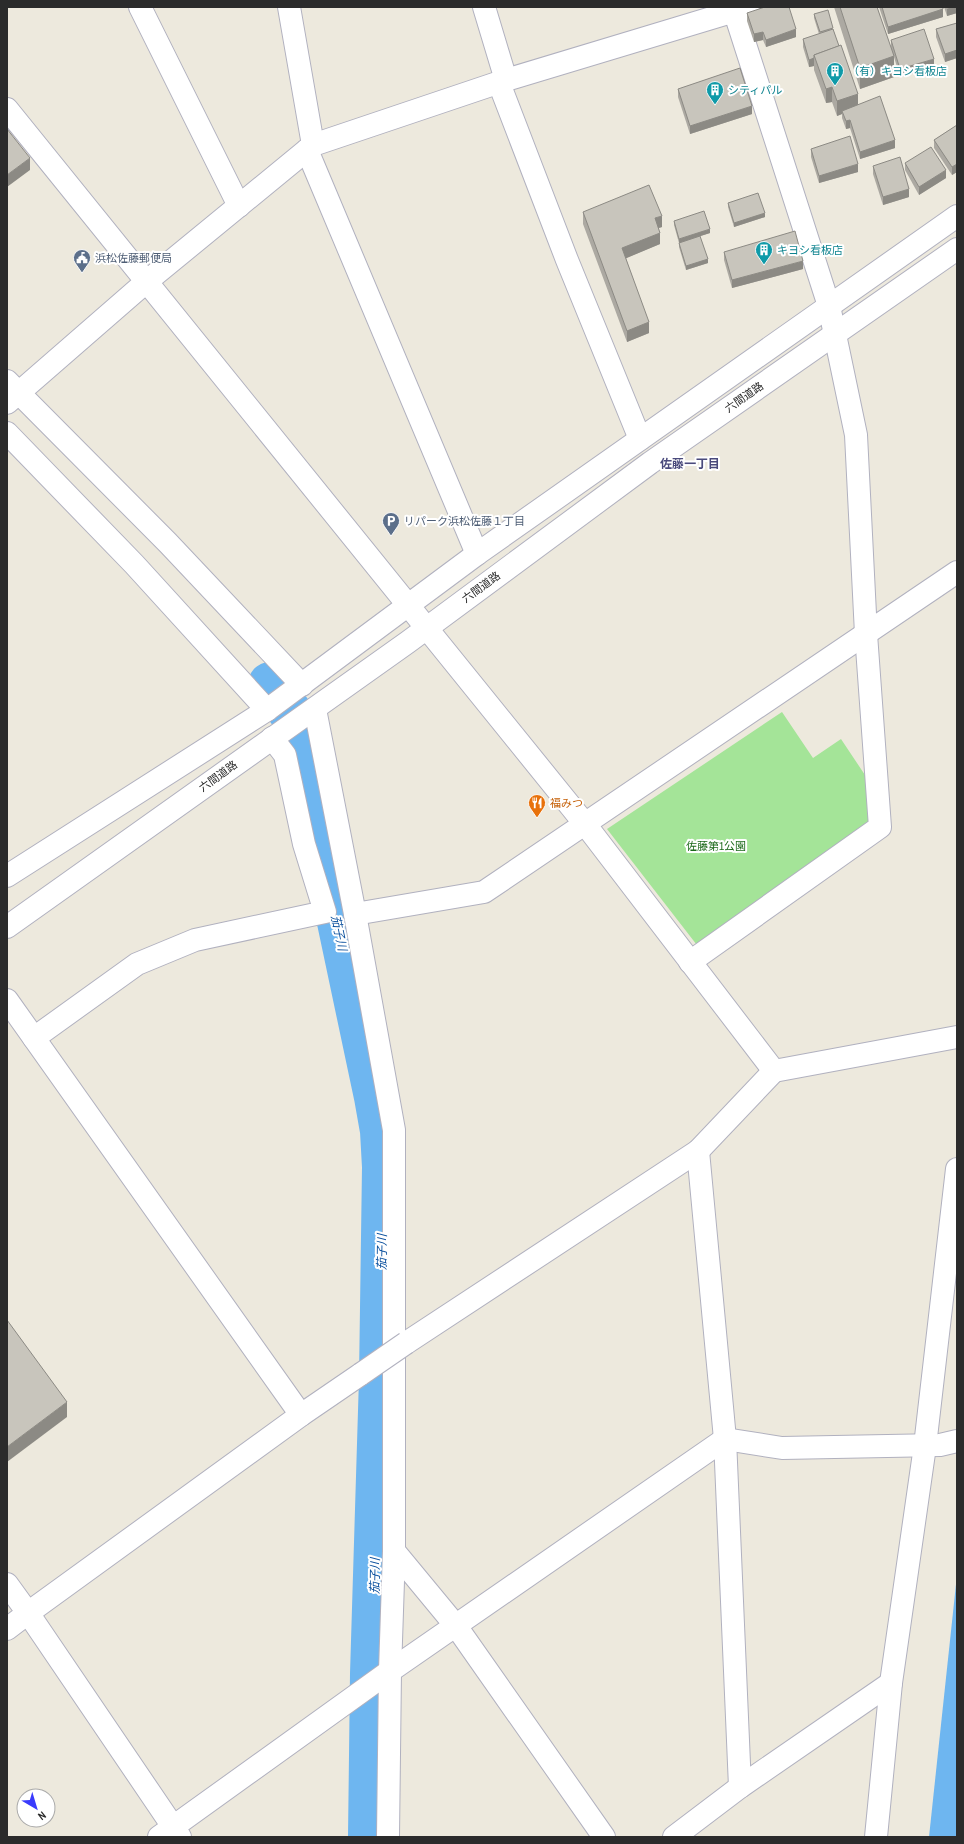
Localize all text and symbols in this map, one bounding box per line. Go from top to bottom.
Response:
building icon: （有）キヨシ看板店 [825,61,845,86]
place label: （有）キヨシ看板店 [848,64,947,78]
building icon: シティパル [705,80,725,105]
place label: シティパル [728,83,782,97]
building icon: キヨシ看板店 [754,240,774,265]
place label: キヨシ看板店 [777,243,843,257]
public building icon: 浜松佐藤郵便局 [72,248,92,273]
place label: 浜松佐藤郵便局 [95,251,172,265]
street label: 六間道路 [722,379,766,415]
district label: 佐藤一丁目 [660,456,720,472]
parking icon: リパーク浜松佐藤１丁目 [381,511,401,536]
place label: リパーク浜松佐藤１丁目 [404,514,525,528]
street label: 六間道路 [459,568,503,606]
street label: 六間道路 [196,757,240,795]
restaurant icon: 福みつ [527,793,547,818]
place label: 福みつ [550,796,583,810]
park label: 佐藤第1公園 [686,839,746,853]
water label: 茄子川 [327,914,351,954]
water label: 茄子川 [374,1232,390,1270]
water label: 茄子川 [367,1556,383,1594]
north arrow [16,1788,56,1828]
text: N [35,1808,49,1823]

